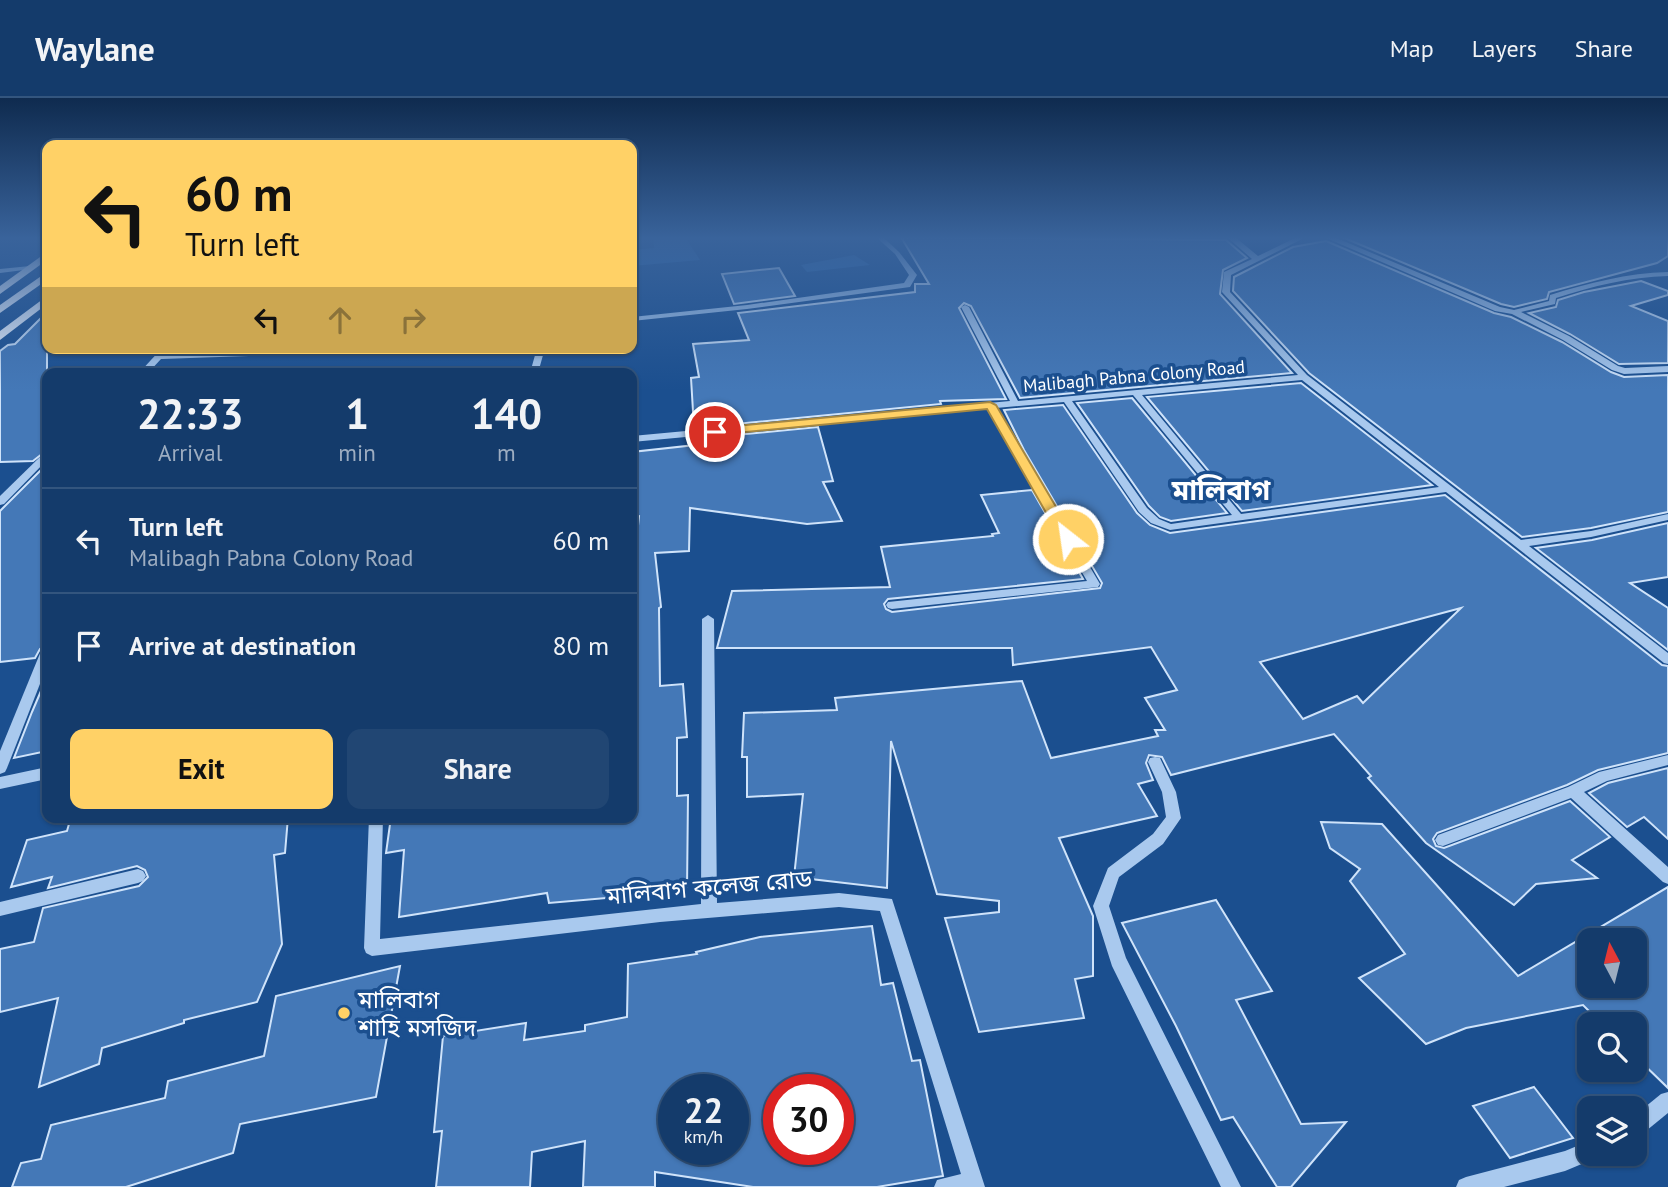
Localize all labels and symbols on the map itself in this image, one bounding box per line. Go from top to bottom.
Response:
street label: Malibagh Pabna Colony Road [1022,355,1246,397]
pin [685,402,745,462]
district label: মালিবাগ [1171,471,1271,508]
position arrow [1031,502,1105,576]
street label: মালিবাগ কলেজ রোড [604,862,814,912]
north arrow [1577,928,1647,998]
place label: মালিবাগ শাহি মসজিদ [357,984,477,1043]
marker: মালিবাগ শাহি মসজিদ [336,1005,352,1021]
speed limit sign: 30 [763,1074,854,1165]

